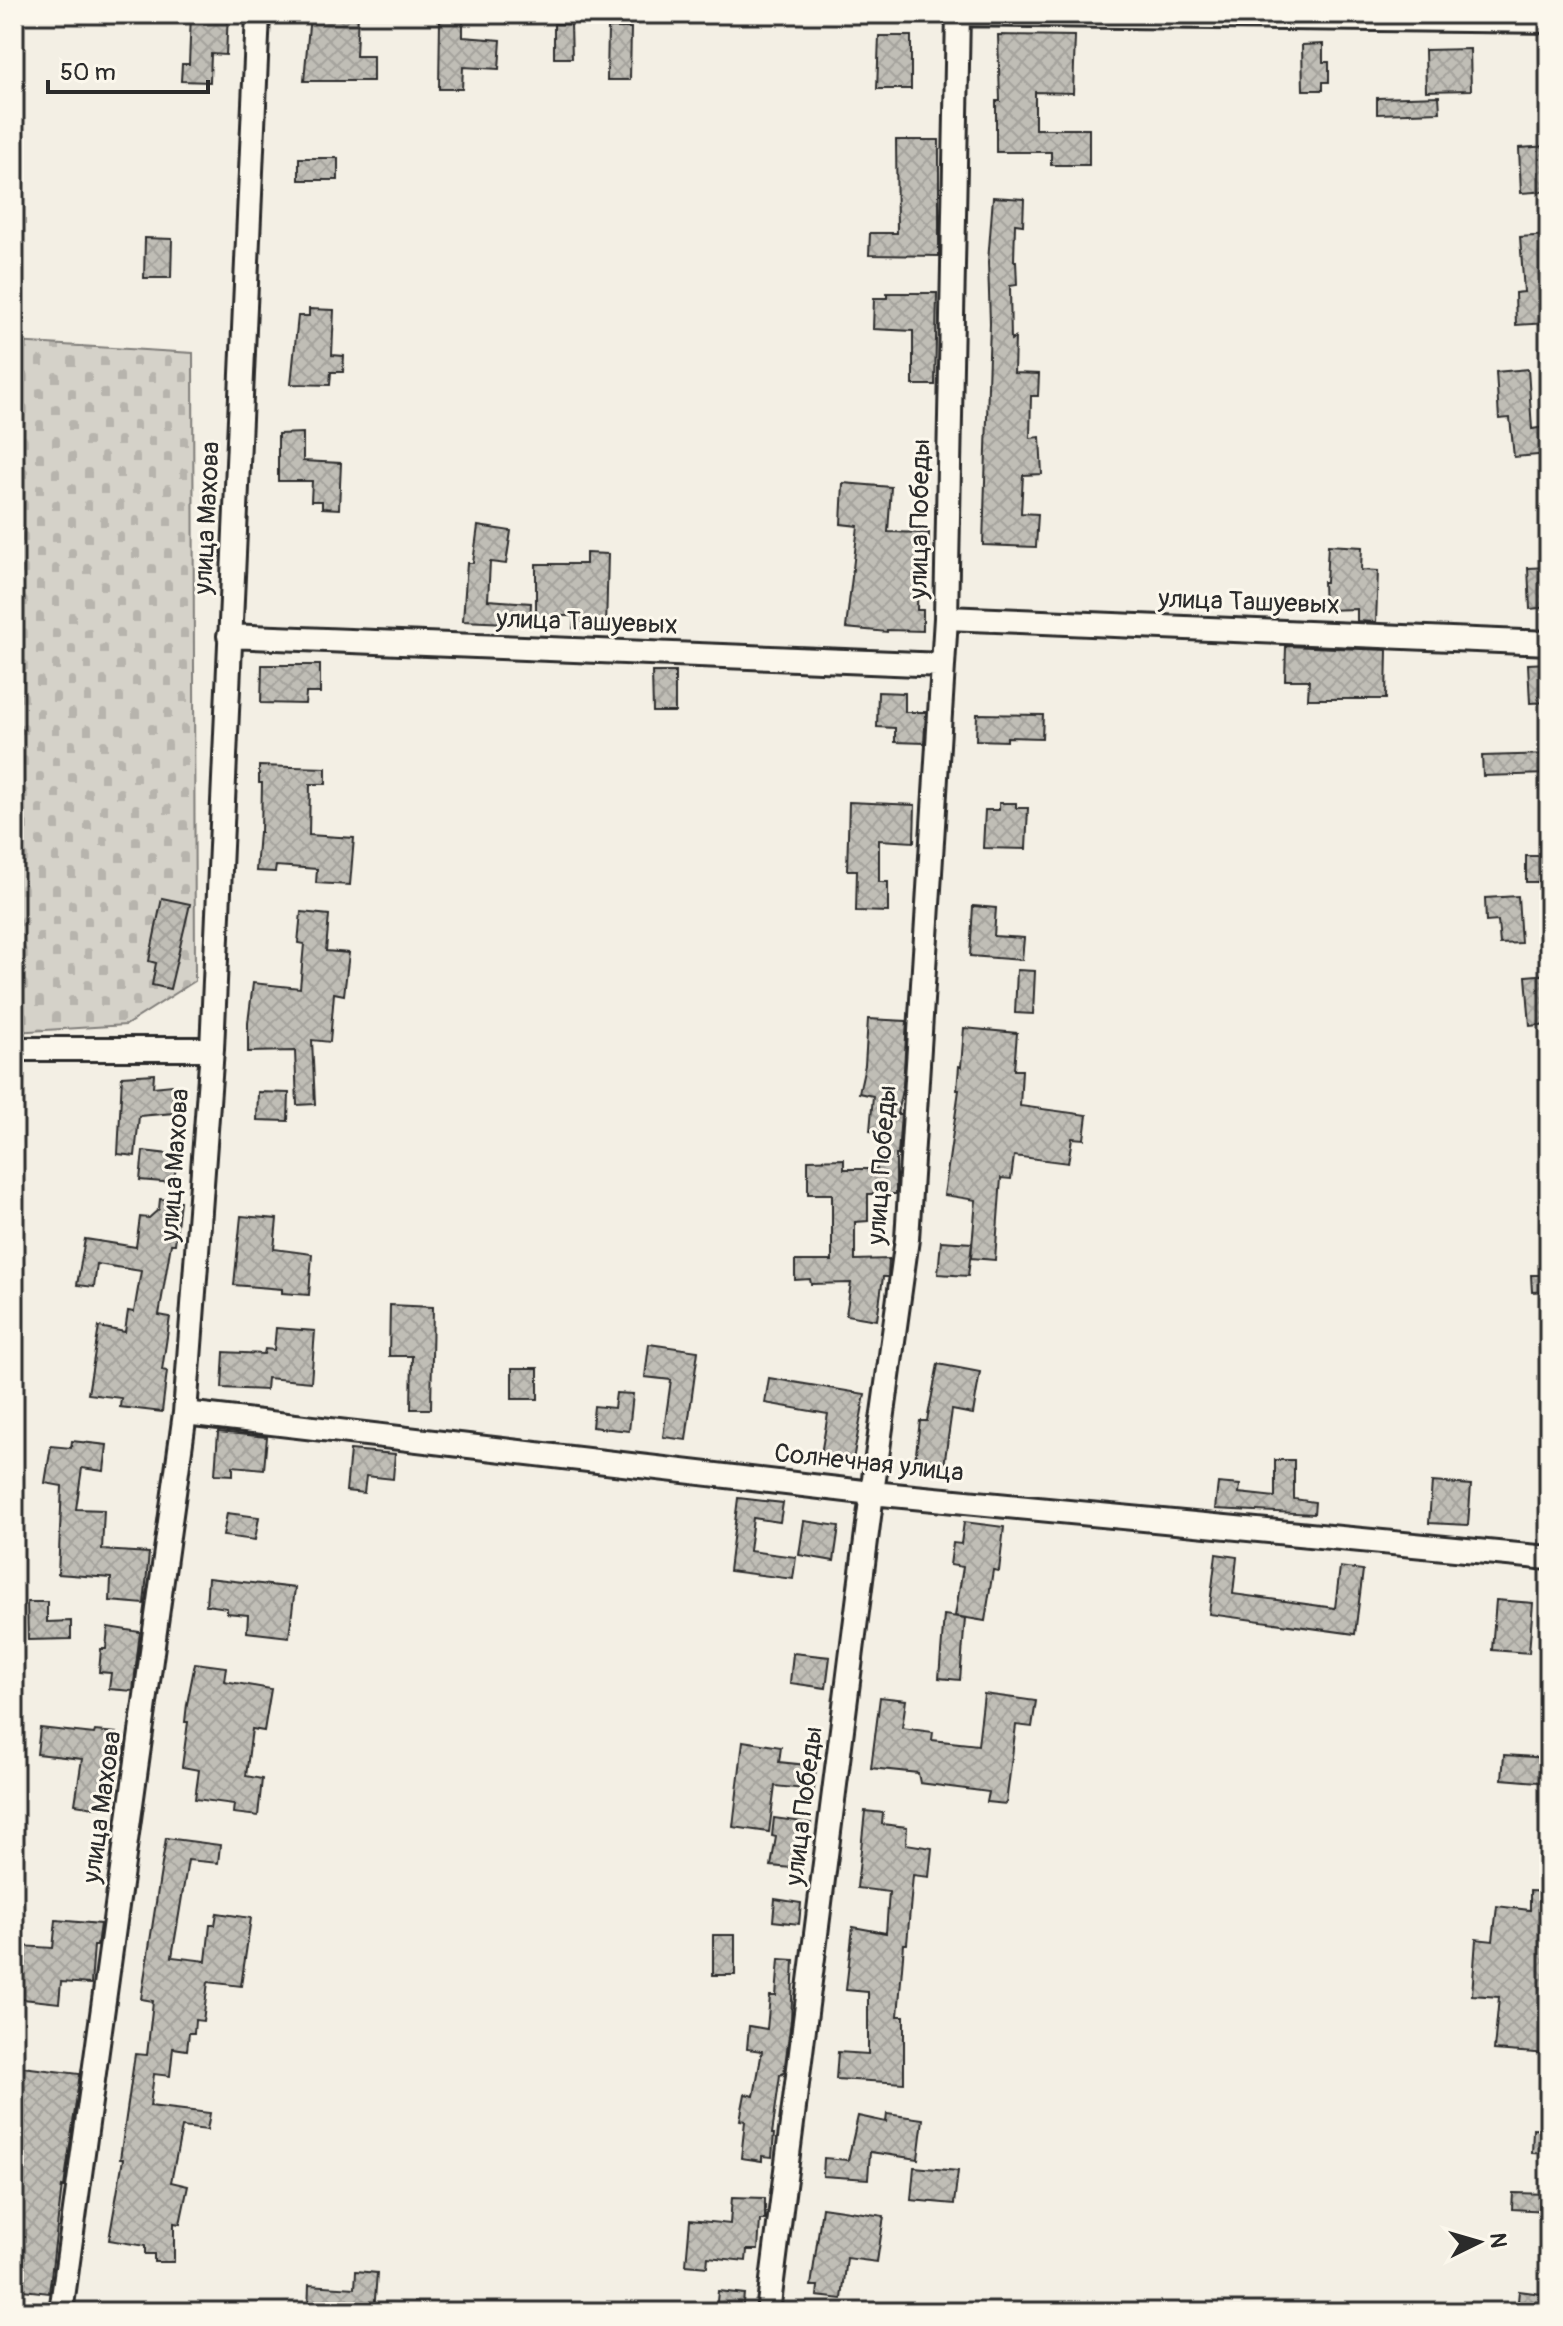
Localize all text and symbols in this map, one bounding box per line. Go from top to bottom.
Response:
scale bar [48,44,208,94]
text: 50 m [60,58,116,87]
street label: улица Победы [903,439,937,600]
street label: улица Махова [187,441,227,596]
street label: улица Ташуевых [1157,583,1340,621]
street label: улица Ташуевых [495,603,678,641]
street label: улица Победы [860,1084,904,1247]
street label: улица Махова [154,1088,196,1243]
street label: Солнечная улица [773,1437,965,1489]
street label: улица Победы [778,1725,830,1888]
street label: улица Махова [75,1729,128,1886]
north arrow [1439,2202,1519,2282]
text: N [1483,2232,1513,2249]

